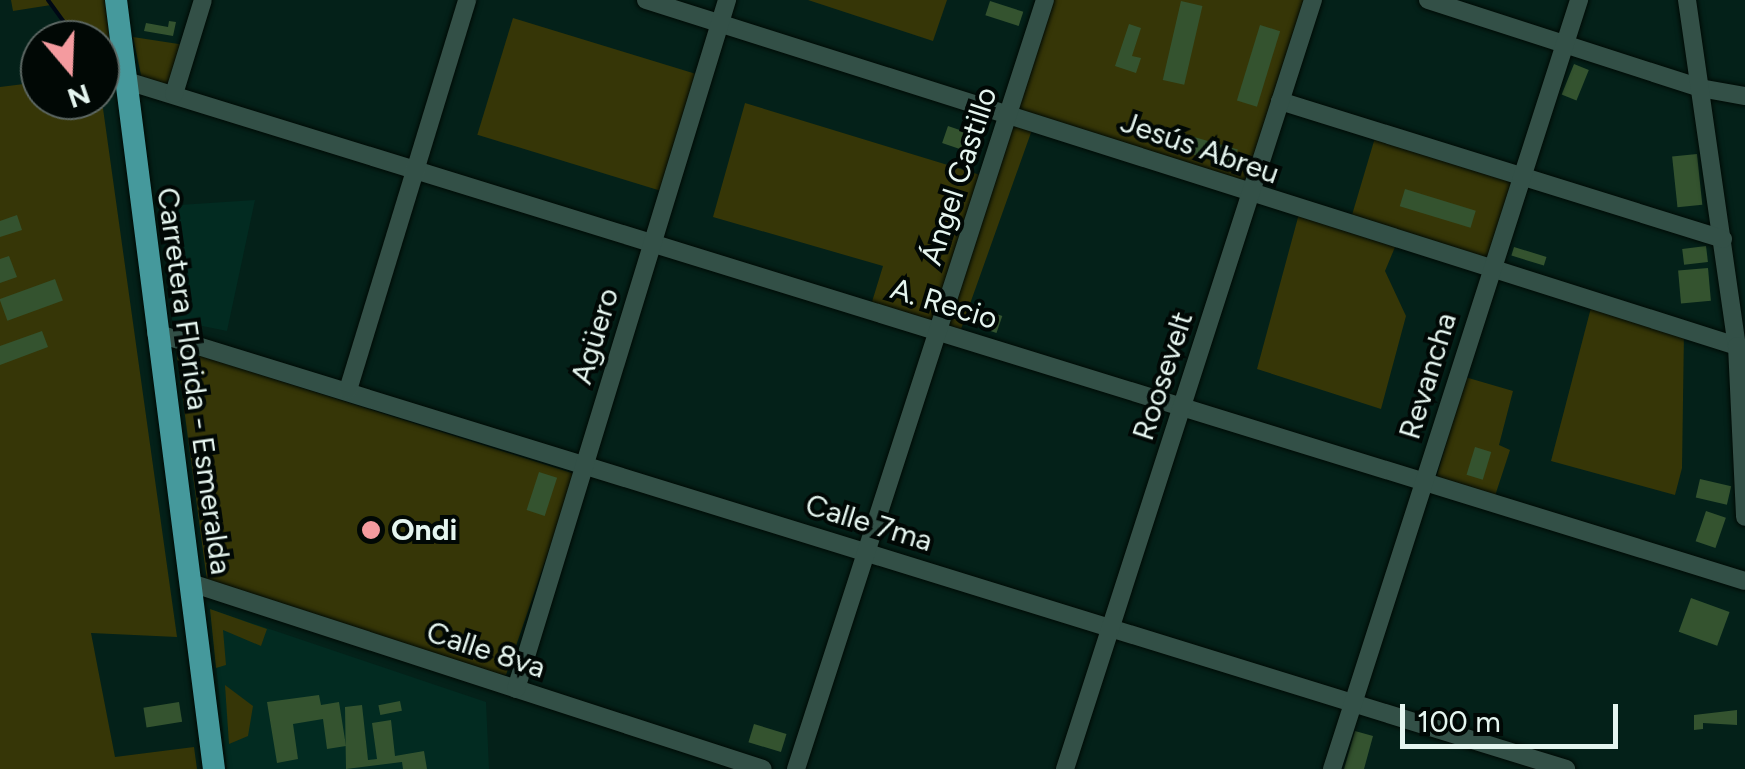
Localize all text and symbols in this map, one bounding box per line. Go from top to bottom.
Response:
north arrow [20,20,120,120]
text: N [63,77,95,116]
street label: Ángel Castillo [913,83,1005,269]
street label: Jesús Abreu [1116,104,1284,192]
street label: Carretera Florida - Esmeralda [149,185,239,577]
street label: A. Recio [886,271,1002,337]
street label: Agüero [563,284,627,388]
street label: Roosevelt [1125,307,1201,445]
street label: Revancha [1392,308,1464,444]
street label: Calle 7ma [801,487,937,559]
place label: Ondi [391,512,457,548]
marker: Ondi [360,519,382,541]
street label: Calle 8va [422,614,550,686]
scale bar [1405,684,1622,746]
text: 100 m [1417,703,1501,740]

